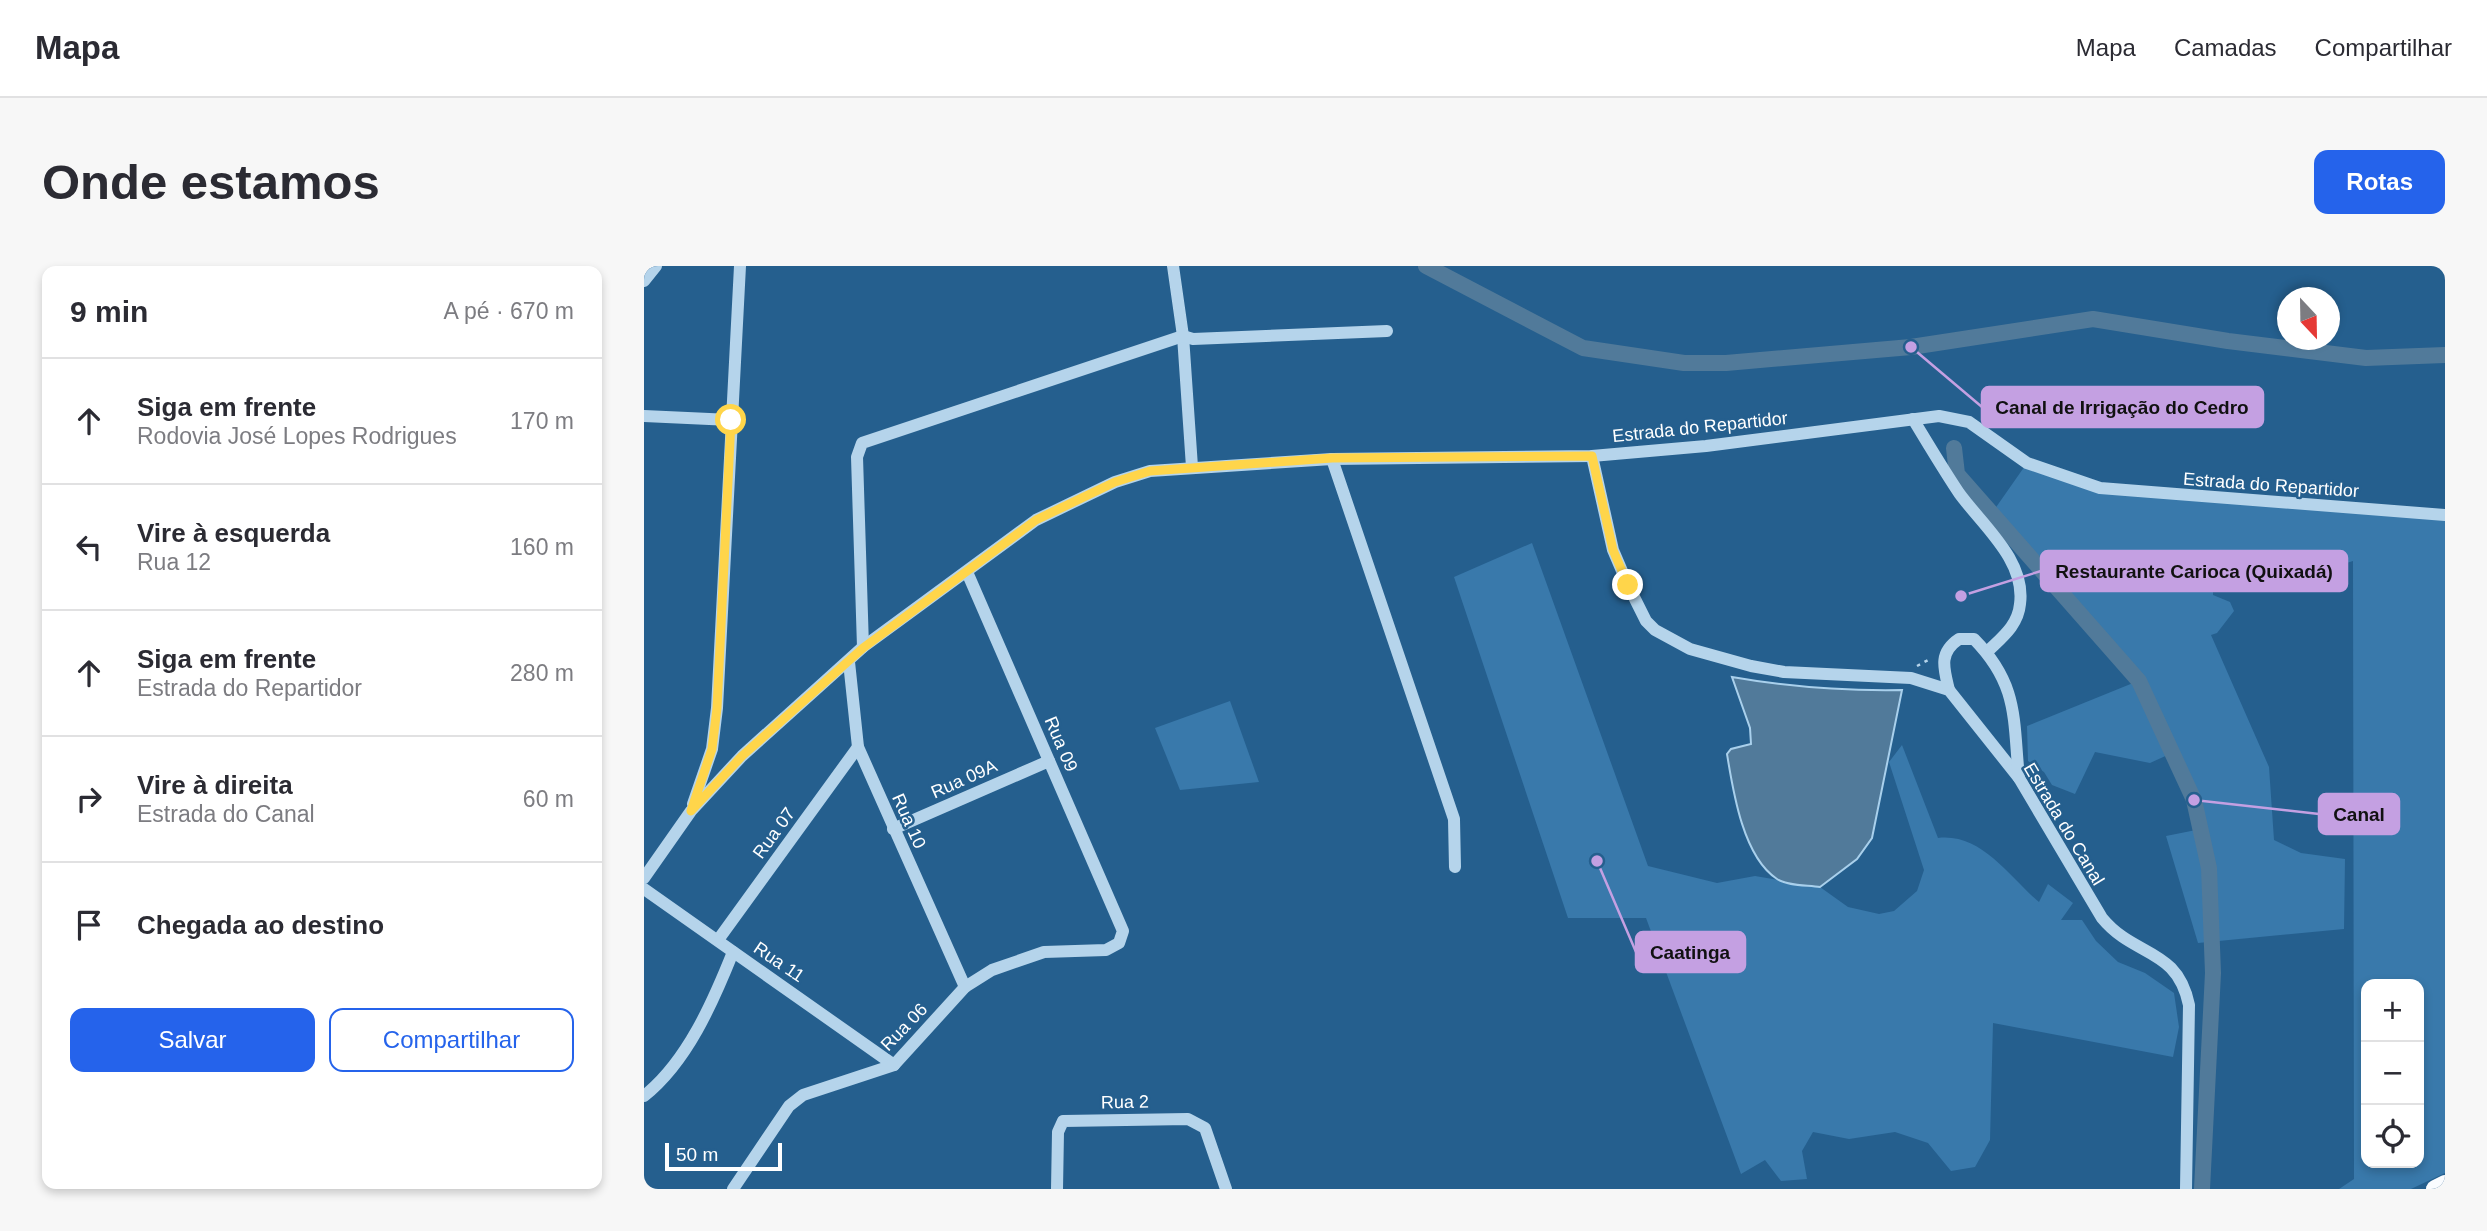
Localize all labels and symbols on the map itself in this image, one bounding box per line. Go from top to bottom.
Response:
north arrow [2277,287,2340,350]
callout: Canal de Irrigação do Cedro [1982,387,2263,427]
text: Canal de Irrigação do Cedro [1995,397,2249,418]
route start [715,404,746,435]
street label: Estrada do Repartidor [1611,408,1789,446]
street label: Estrada do Repartidor [2182,469,2360,501]
callout: Restaurante Carioca (Quixadá) [2041,551,2347,591]
text: Restaurante Carioca (Quixadá) [2055,561,2333,582]
route end [1612,569,1643,600]
street label: Rua 09 [1040,713,1082,775]
street label: Rua 09A [928,756,1000,802]
street label: Estrada do Canal [2020,759,2108,889]
street label: Rua 10 [888,790,930,852]
callout: Canal [2319,794,2399,834]
street label: Rua 07 [749,804,799,862]
text: Canal [2333,804,2385,825]
callout: Caatinga [1636,932,1745,972]
street label: Rua 11 [750,938,808,986]
text: Caatinga [1650,942,1731,963]
street label: Rua 06 [877,999,931,1055]
street label: Rua 2 [1101,1092,1149,1112]
scale bar [665,1140,782,1172]

